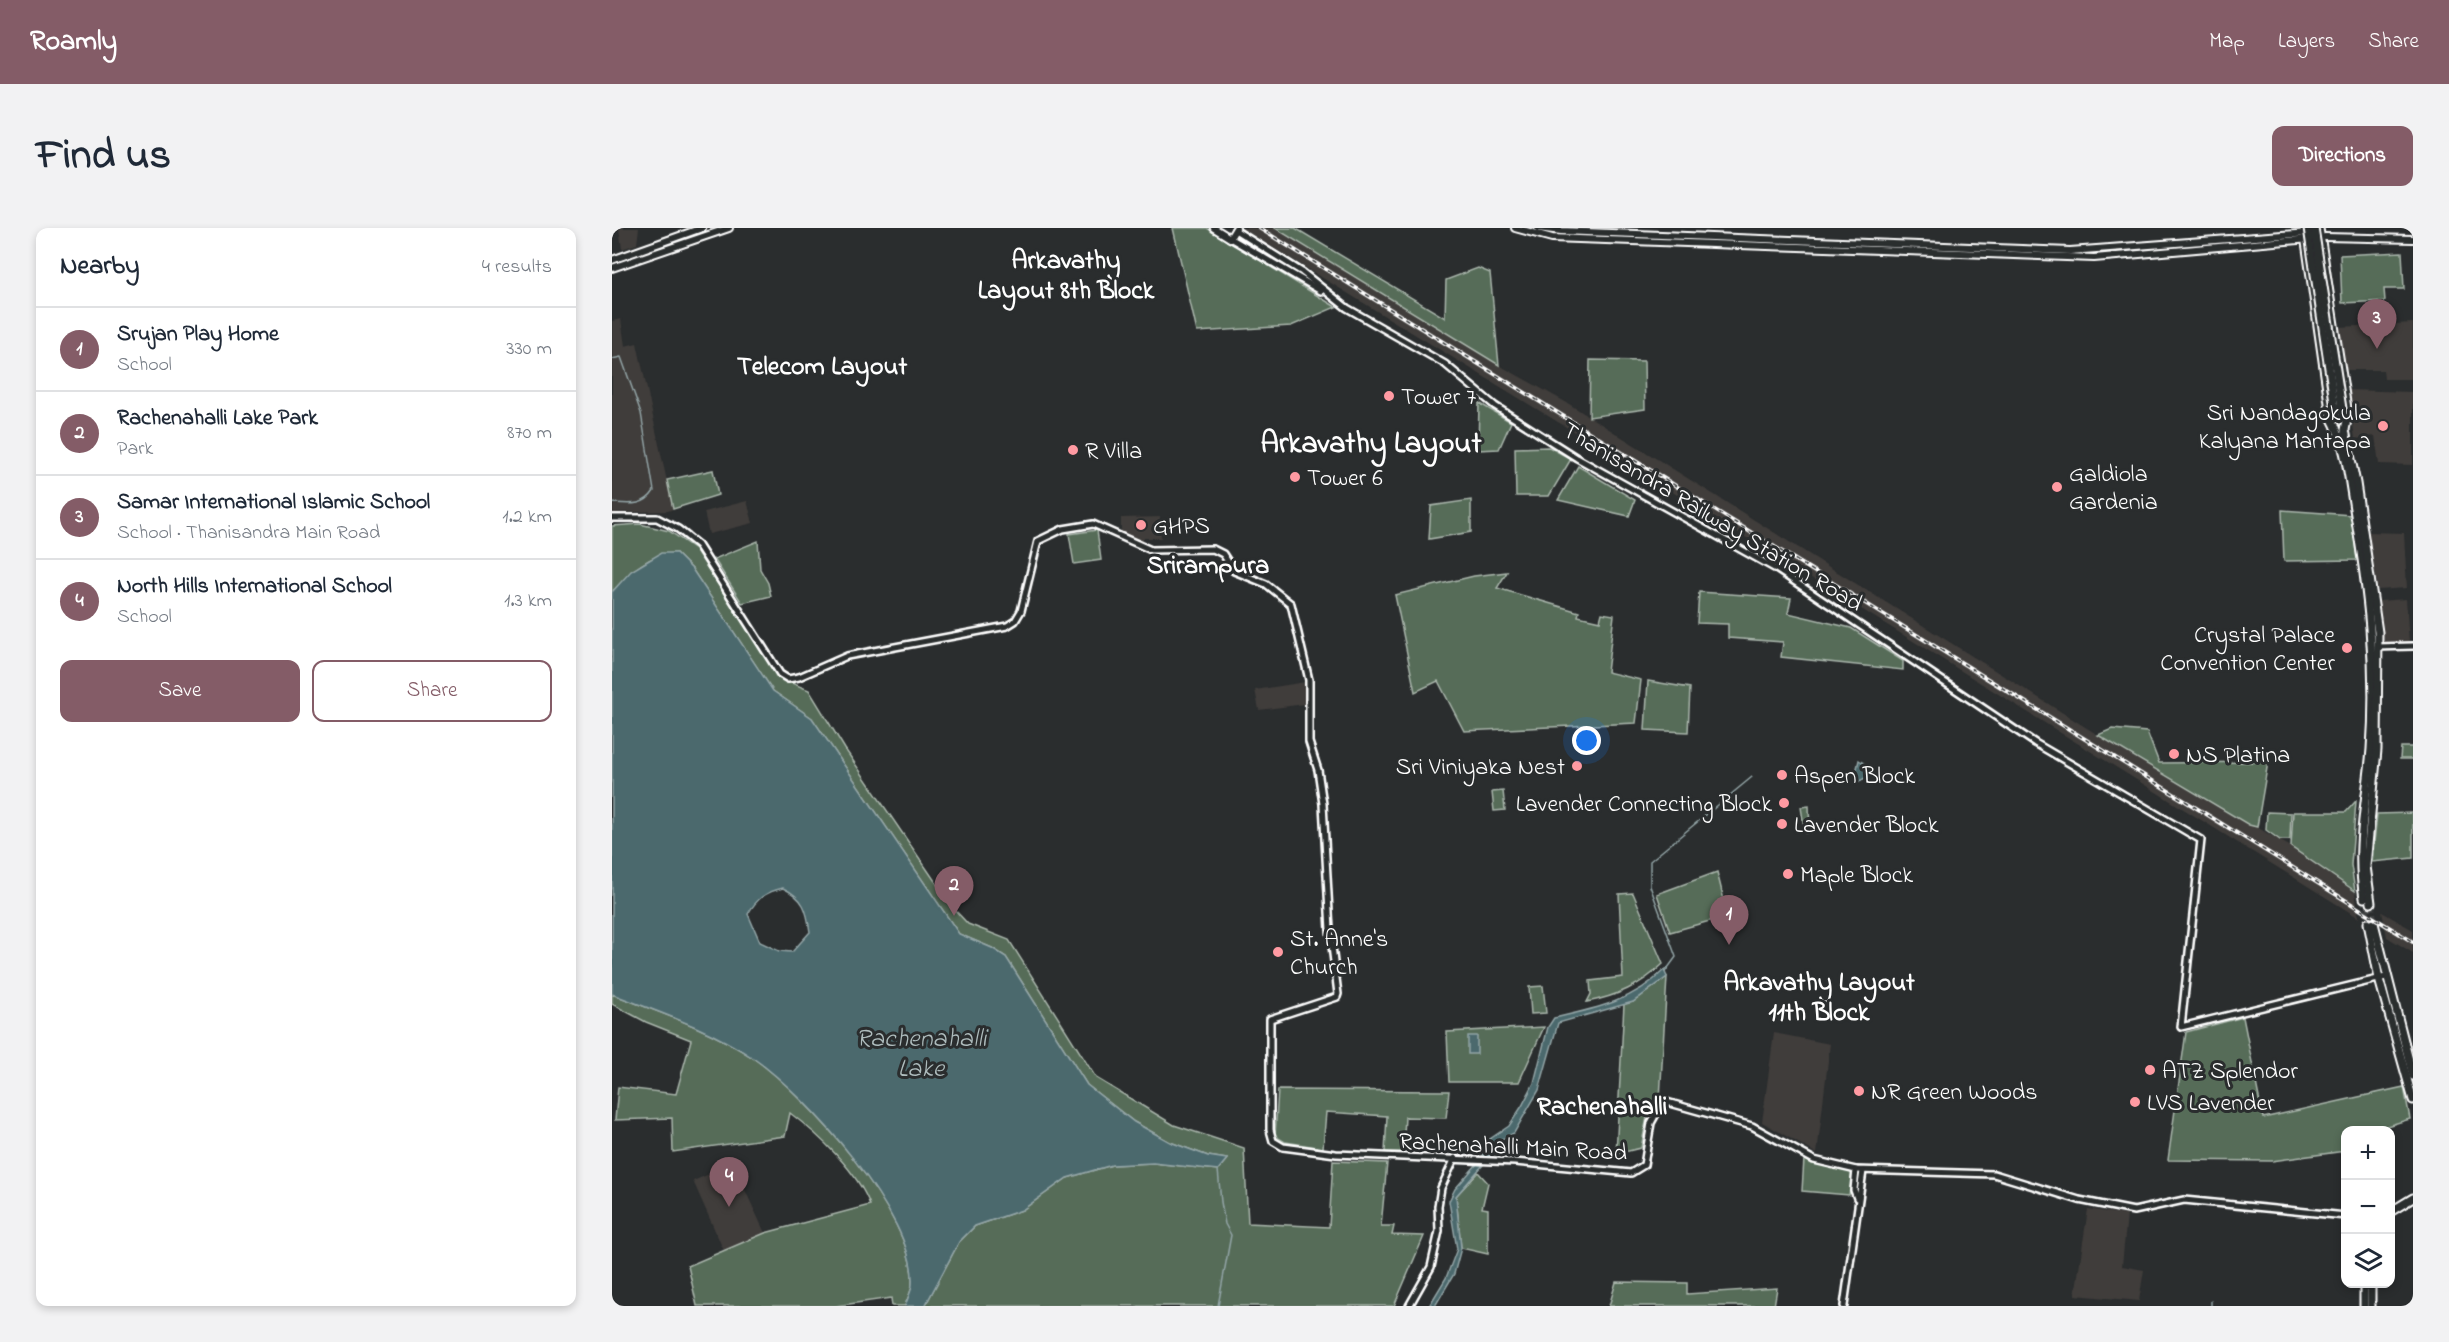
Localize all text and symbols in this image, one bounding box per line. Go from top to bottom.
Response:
text: Roamly [30,22,117,63]
text: Map [2209,27,2245,57]
text: Layers [2278,27,2335,57]
text: Share [2368,27,2419,57]
text: Find us [36,126,171,187]
button: Directions [2272,126,2413,186]
district label: Arkavathy Layout 8th Block [978,243,1155,311]
text: Nearby [60,248,139,286]
text: 4 results [482,253,552,282]
pin: 3 [2358,300,2396,349]
text: Srujan Play Home [117,319,279,351]
text: 1 [76,335,83,364]
text: 330 m [506,335,552,364]
district label: Telecom Layout [737,349,907,387]
text: School [117,351,172,380]
place label: Tower 7 [1401,381,1476,416]
marker: Tower 7 [1382,389,1396,403]
place label: Sri Nandagokula Kalyana Mantapa [2199,397,2371,461]
text: Rachenahalli Lake Park [117,403,318,435]
street label: Thanisandra Railway Station Road [1554,414,1869,623]
text: 2 [75,419,84,448]
text: 870 m [507,419,552,448]
marker: Sri Nandagokula Kalyana Mantapa [2376,419,2390,433]
district label: Arkavathy Layout [1260,423,1482,467]
text: Park [117,435,153,464]
place label: R Villa [1085,435,1142,470]
marker: R Villa [1066,443,1080,457]
place label: Galdiola Gardenia [2069,458,2158,521]
place label: Tower 6 [1307,462,1383,497]
marker: Tower 6 [1288,470,1302,484]
marker: Galdiola Gardenia [2050,480,2064,494]
text: Samar International Islamic School [117,487,430,519]
text: 3 [75,503,84,532]
text: 1.2 km [502,503,552,532]
place label: GHPS [1153,510,1210,545]
marker: GHPS [1134,518,1148,532]
text: School · Thanisandra Main Road [117,519,380,548]
district label: Srirampura [1147,548,1269,586]
text: North Hills International School [117,571,392,603]
text: 4 [75,587,84,616]
text: 1.3 km [504,587,552,616]
text: School [117,603,172,632]
place label: Crystal Palace Convention Center [2160,619,2336,682]
marker: Crystal Palace Convention Center [2340,641,2354,655]
button: Save [60,660,300,722]
button: Share [312,660,552,722]
your location [1572,726,1601,755]
place label: NS Platina [2186,739,2290,774]
marker: NS Platina [2167,747,2181,761]
place label: Sri Viniyaka Nest [1396,751,1565,787]
marker: Sri Viniyaka Nest [1570,759,1584,773]
place label: Aspen Block [1794,760,1916,795]
marker: Aspen Block [1775,768,1789,782]
place label: Lavender Connecting Block [1516,788,1772,823]
marker: Lavender Connecting Block [1777,796,1791,810]
place label: Lavender Block [1794,809,1939,844]
marker: Lavender Block [1775,817,1789,831]
place label: Maple Block [1800,859,1914,894]
pin: 2 [934,866,974,916]
marker: Maple Block [1781,867,1795,881]
pin: 1 [1710,896,1748,945]
place label: St. Anne's Church [1290,923,1388,986]
marker: St. Anne's Church [1271,945,1285,959]
district label: Arkavathy Layout 11th Block [1723,965,1915,1033]
water label: Rachenahalli Lake [856,1021,989,1089]
place label: ATZ Splendor [2162,1055,2298,1090]
marker: ATZ Splendor [2143,1063,2157,1077]
place label: NR Green Woods [1871,1076,2038,1111]
marker: NR Green Woods [1852,1084,1866,1098]
place label: LVS Lavender [2147,1087,2275,1122]
district label: Rachenahalli [1537,1089,1667,1127]
marker: LVS Lavender [2128,1095,2142,1109]
street label: Rachenahalli Main Road [1398,1125,1628,1172]
map controls [2341,1126,2395,1288]
button: + [2341,1126,2395,1180]
pin: 4 [710,1158,748,1207]
button: − [2341,1180,2395,1234]
button: layers [2341,1234,2395,1288]

